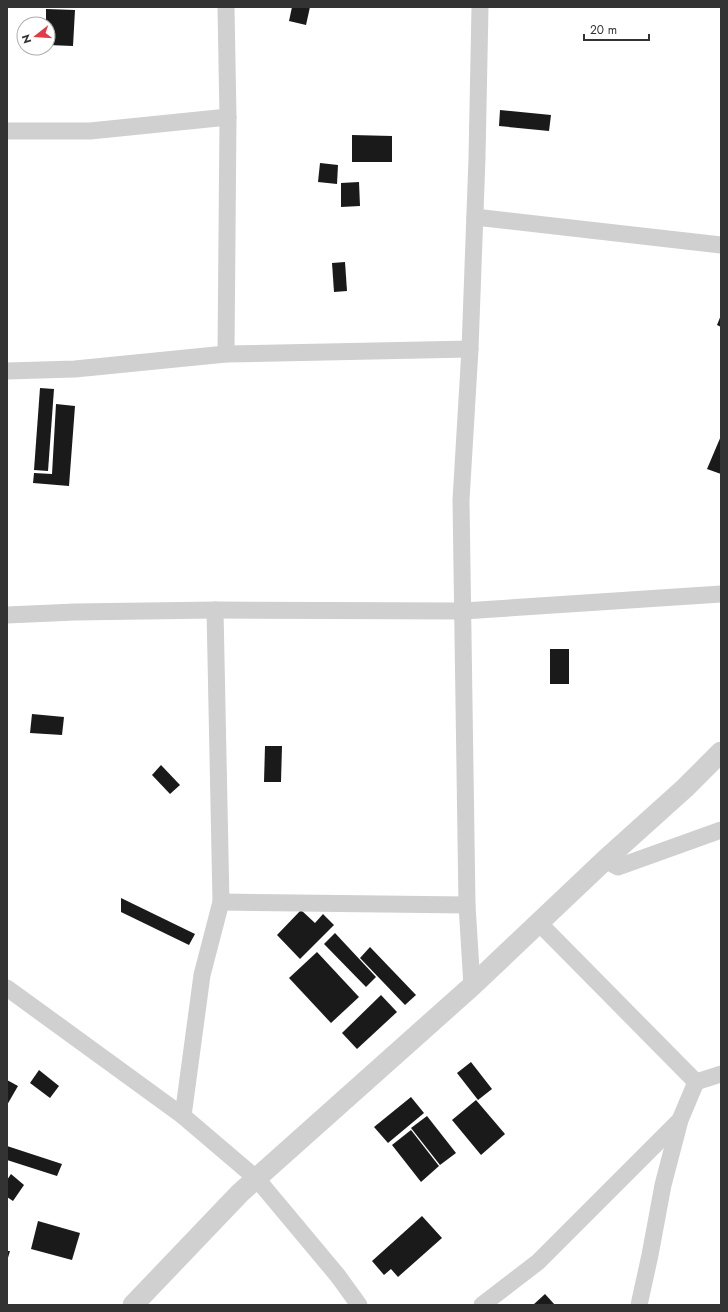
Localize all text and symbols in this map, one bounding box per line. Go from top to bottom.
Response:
north arrow [16,16,56,56]
scale bar [584,16,649,42]
text: 20 m [590,21,617,39]
text: N [18,32,35,45]

